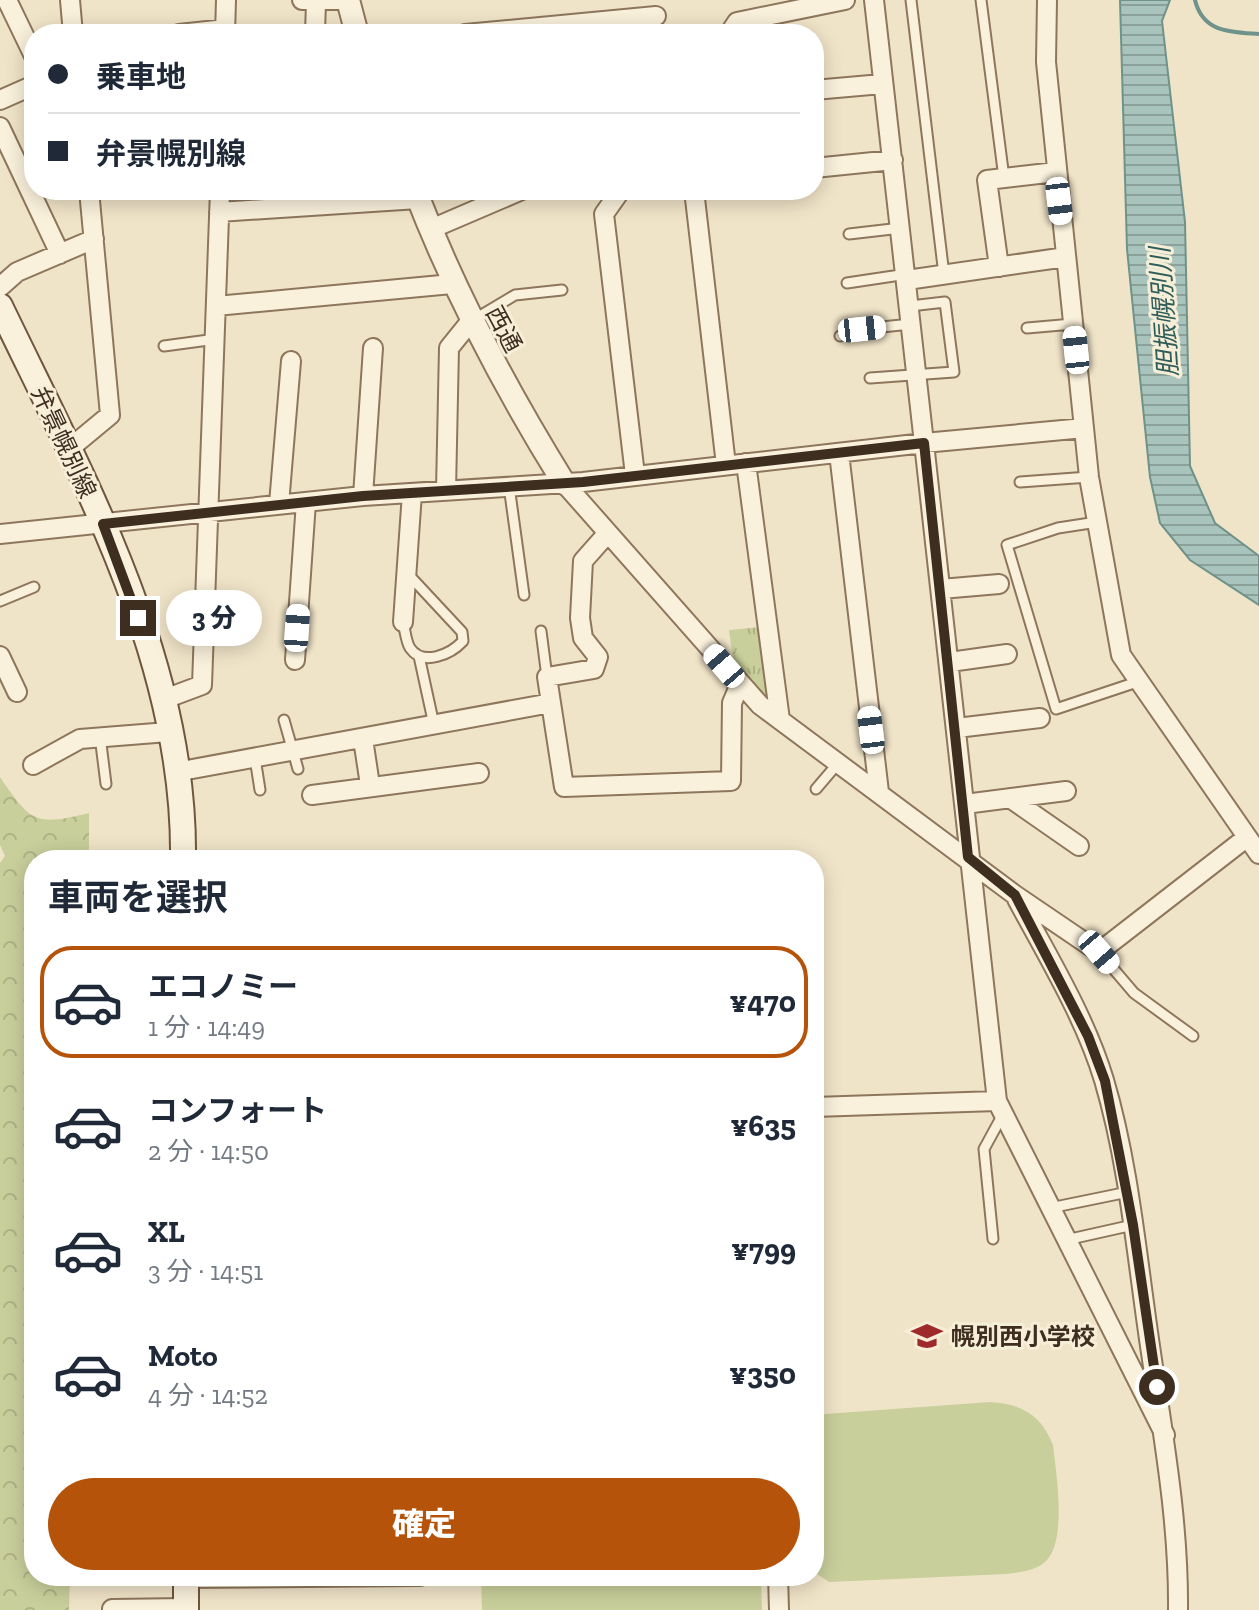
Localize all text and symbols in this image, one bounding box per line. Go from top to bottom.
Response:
text: 乗車地 [96,59,186,95]
text: 弁景幌別線 [96,136,246,172]
car [1044,176,1074,226]
water label: 胆振幌別川 [1143,243,1184,378]
street label: 西通 [480,301,528,357]
car [837,315,887,343]
car [1062,325,1090,375]
street label: 弁景幌別線 [26,381,102,503]
callout: 3 分 [166,590,262,646]
route end [120,600,156,636]
text: 3 分 [192,602,236,634]
car [283,603,311,653]
car [699,640,749,692]
car [856,705,886,755]
text: 車両を選択 [48,876,228,919]
car [1074,926,1124,978]
icon: car [52,966,124,1038]
text: エコノミー [148,969,298,1005]
text: ¥470 [730,984,796,1020]
text: 1 分 · 14:49 [148,1011,265,1043]
icon: car [52,1090,124,1162]
text: コンフォート [148,1093,327,1129]
text: ¥635 [730,1108,796,1144]
text: 2 分 · 14:50 [148,1135,269,1167]
icon: car [52,1214,124,1286]
text: XL [148,1214,185,1250]
text: ¥799 [731,1232,796,1268]
text: 3 分 · 14:51 [148,1255,263,1287]
school or university icon: 幌別西小学校 [910,1319,944,1353]
place label: 幌別西小学校 [951,1322,1095,1351]
icon: car [52,1338,124,1410]
text: Moto [148,1338,218,1374]
text: ¥350 [729,1356,796,1392]
route start [1139,1369,1175,1405]
text: 4 分 · 14:52 [148,1379,268,1411]
button: 確定 [48,1478,800,1570]

